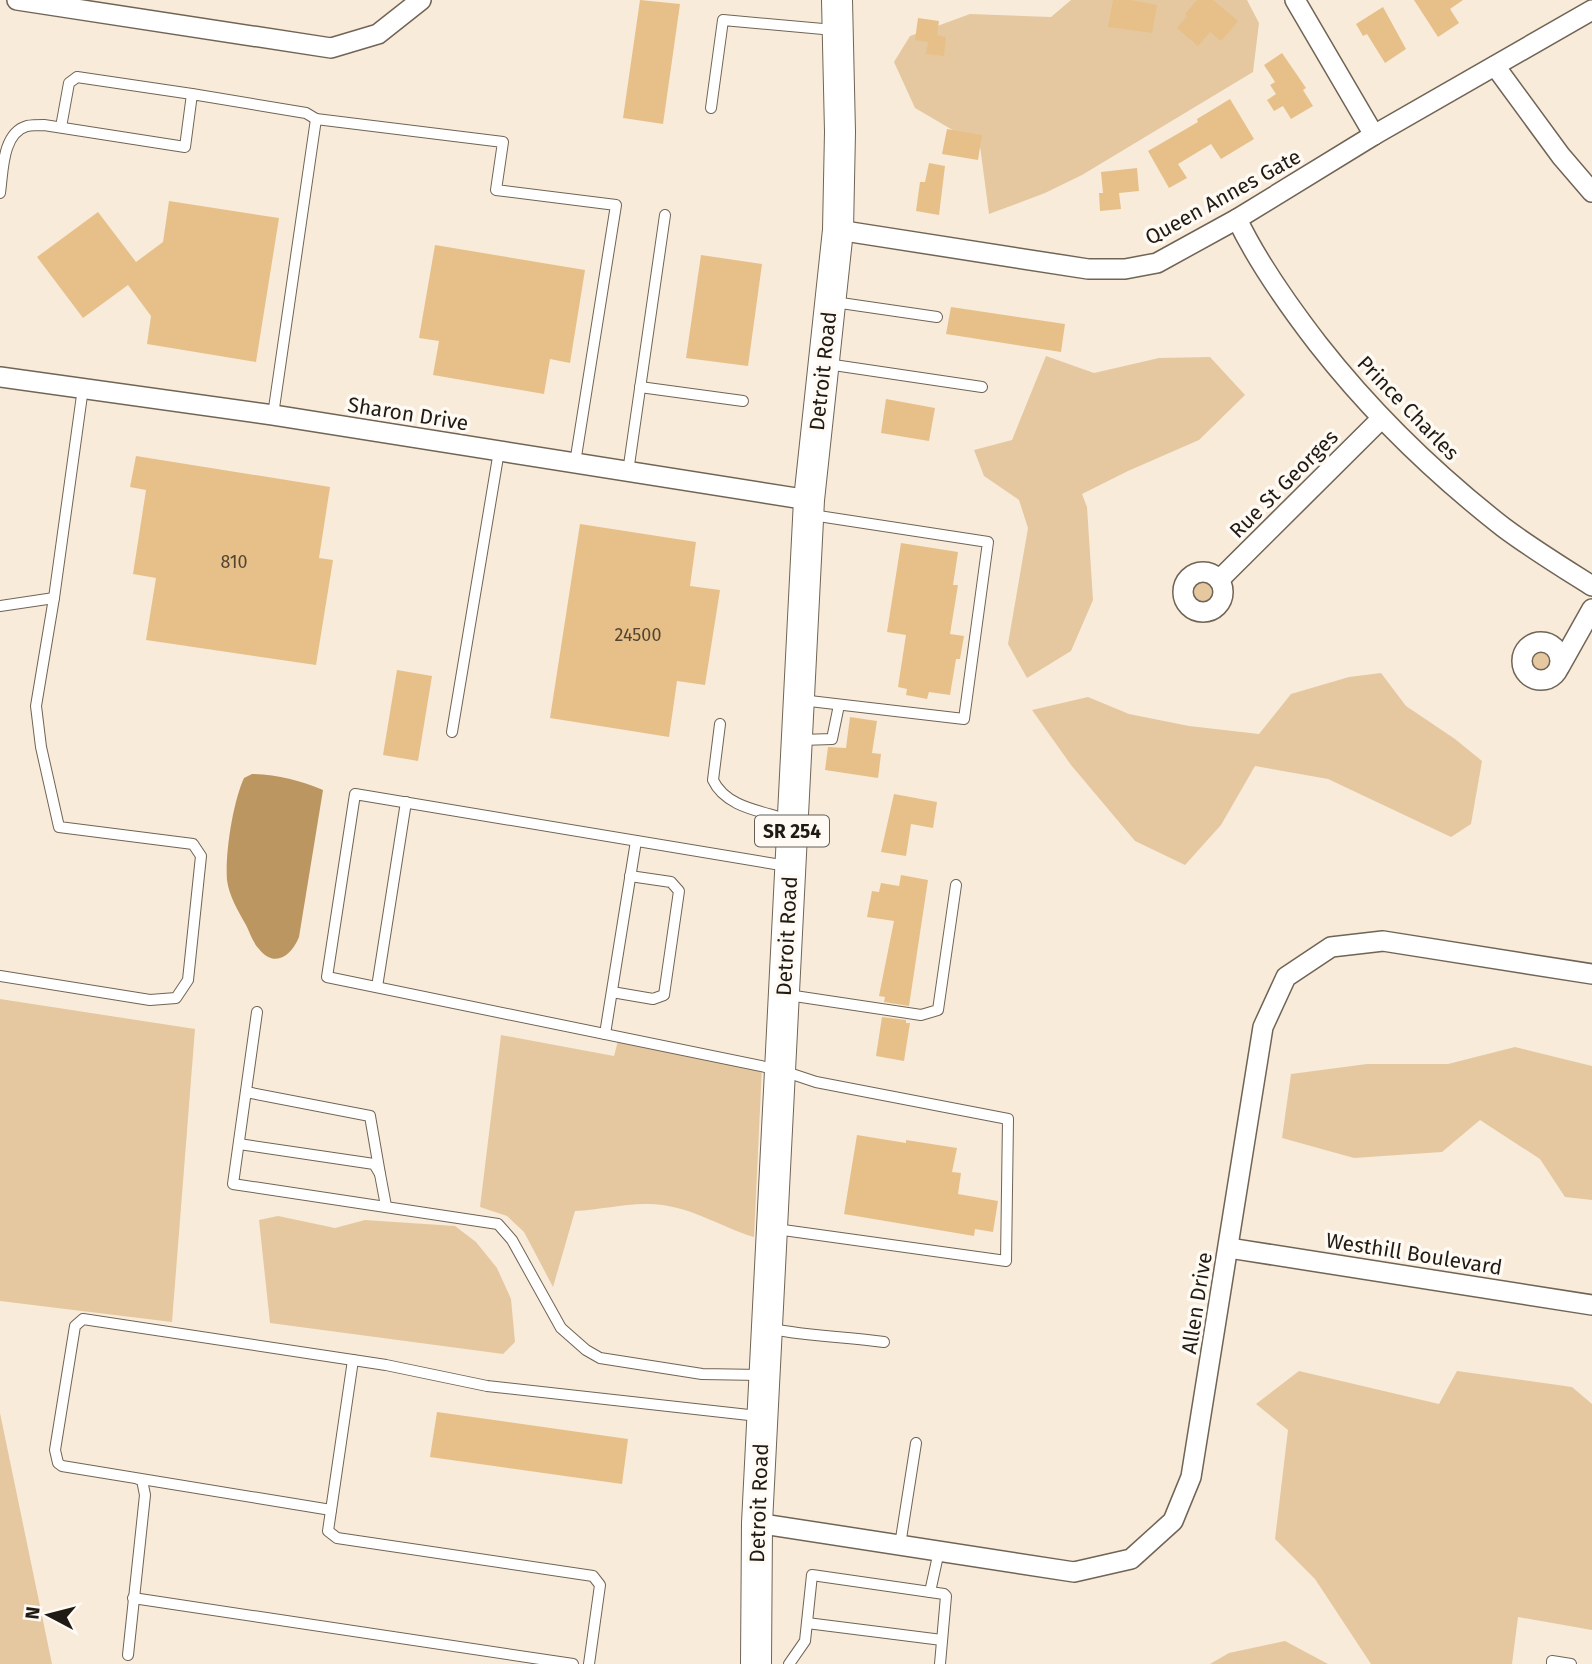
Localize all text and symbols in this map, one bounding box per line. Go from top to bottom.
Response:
street label: Queen Annes Gate [1140,143,1306,251]
street label: Detroit Road [804,310,842,432]
street label: Prince Charles [1352,350,1465,466]
street label: Sharon Drive [346,392,470,436]
street label: Rue St Georges [1224,424,1344,544]
house number: 810 [220,551,248,573]
house number: 24500 [615,624,661,646]
road number: SR 254 [755,816,829,846]
street label: Detroit Road [771,876,803,996]
street label: Westhill Boulevard [1324,1227,1504,1281]
street label: Allen Drive [1176,1250,1218,1356]
street label: Detroit Road [744,1443,774,1563]
north arrow [14,1580,84,1650]
text: N [20,1605,45,1621]

